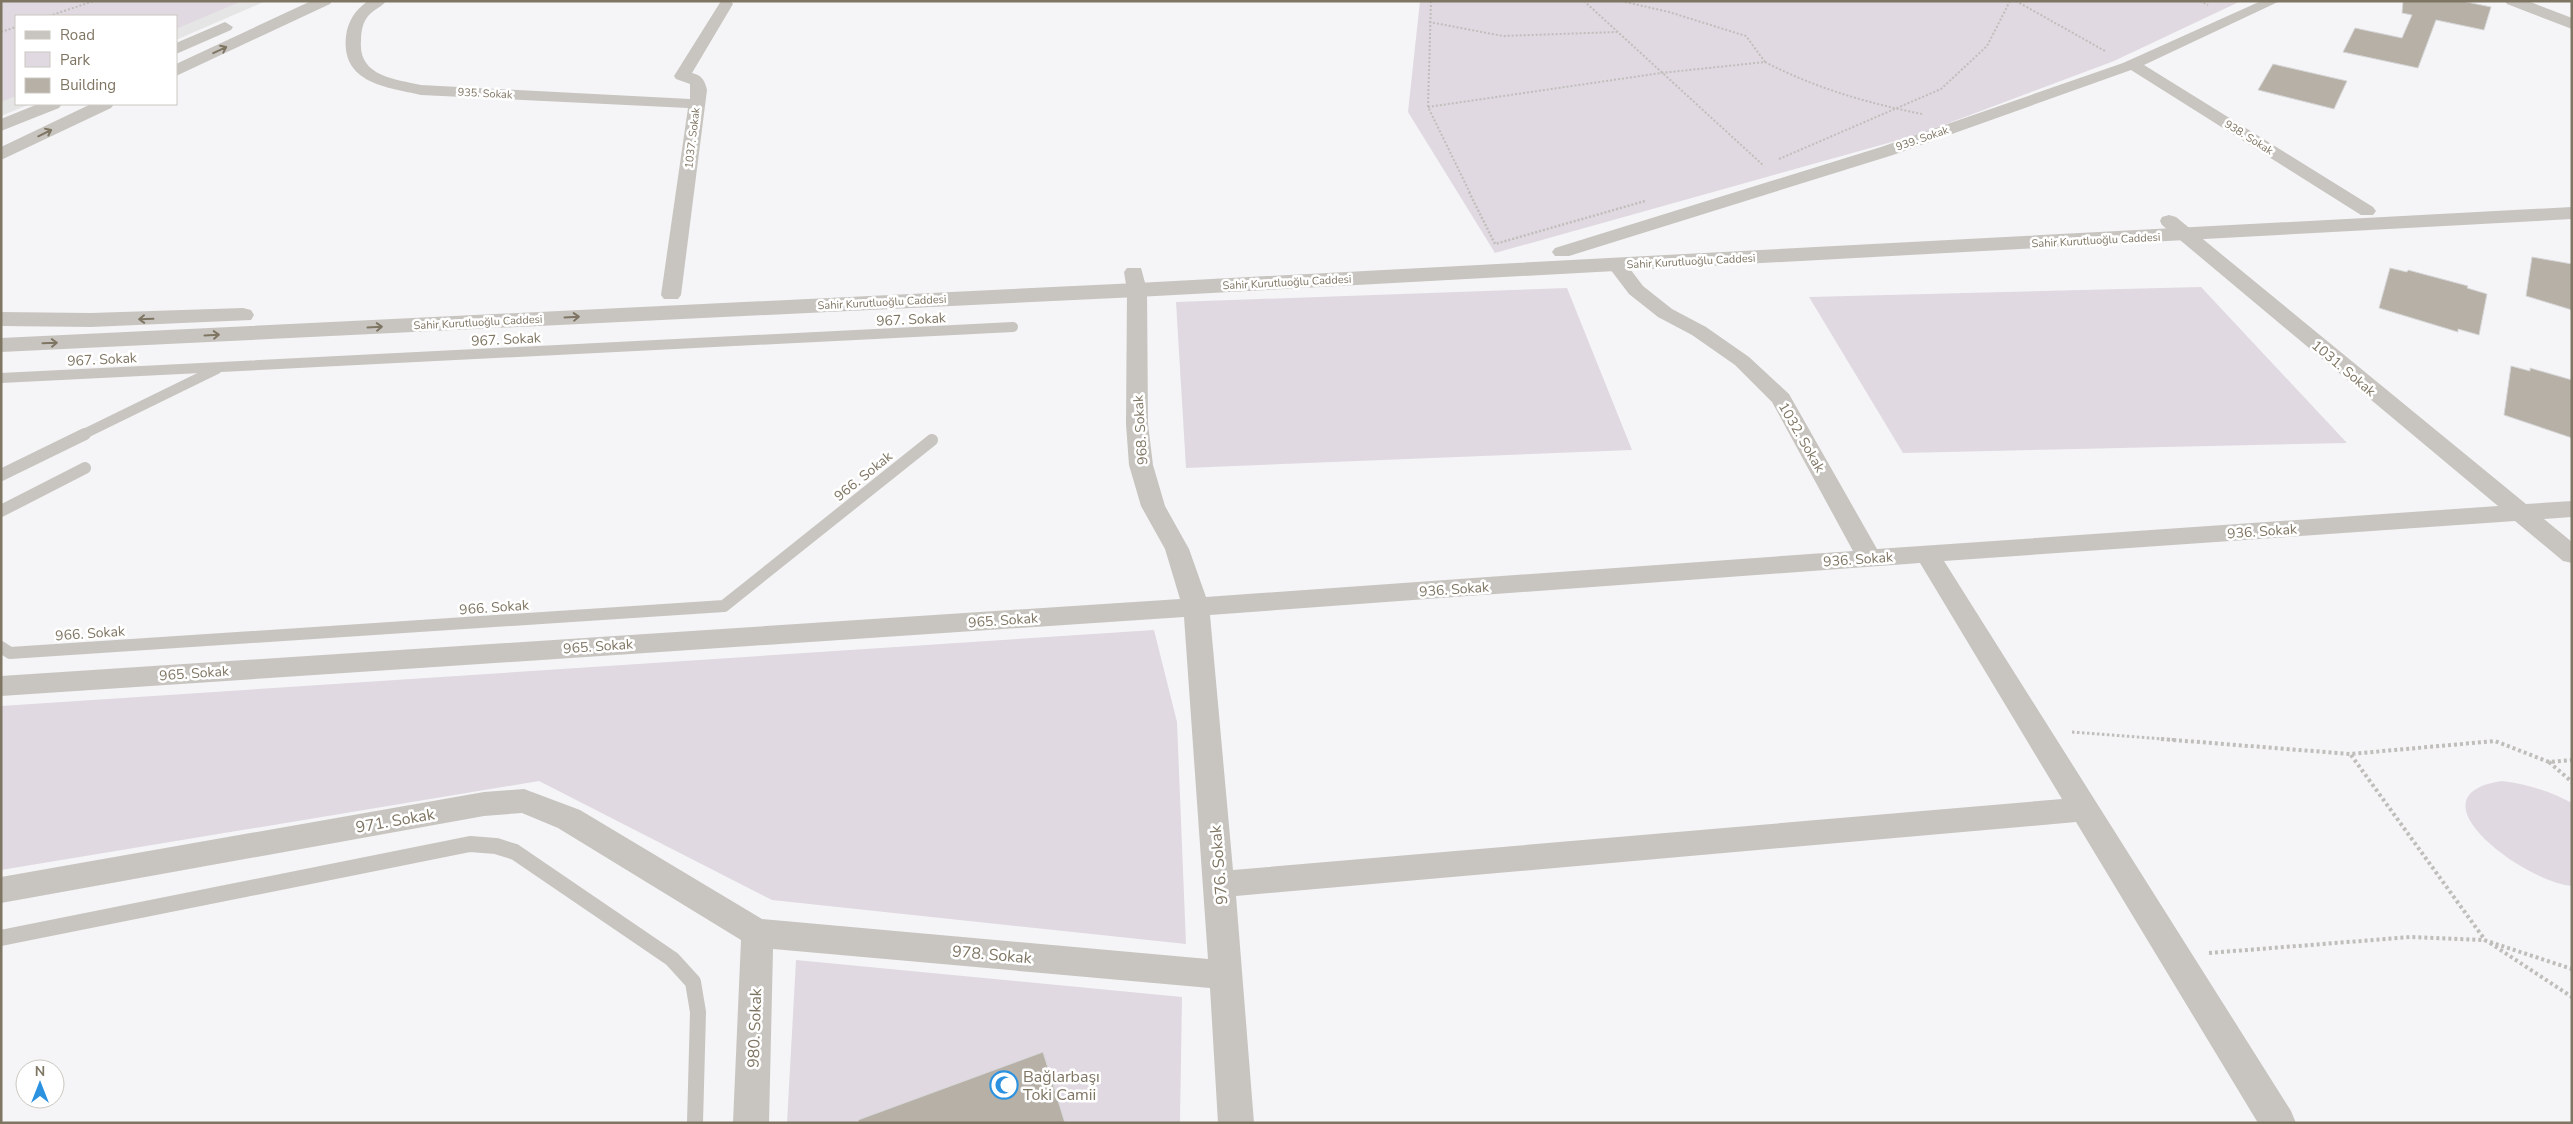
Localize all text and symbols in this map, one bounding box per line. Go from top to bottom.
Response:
legend [15,15,178,105]
text: Road [60,25,95,45]
one-way arrow [212,45,227,54]
text: Park [60,50,90,70]
text: Building [60,75,116,95]
street label: 935. Sokak [457,85,513,102]
street label: 1037. Sokak [681,106,704,169]
street label: 938. Sokak [2222,117,2276,159]
street label: 939. Sokak [1894,122,1951,154]
one-way arrow [37,128,52,137]
street label: Sahir Kurutluoğlu Caddesi [2031,230,2161,251]
street label: Sahir Kurutluoğlu Caddesi [1626,251,1756,272]
street label: Sahir Kurutluoğlu Caddesi [1222,272,1352,293]
street label: Sahir Kurutluoğlu Caddesi [817,292,947,313]
street label: 967. Sokak [876,308,947,331]
street label: Sahir Kurutluoğlu Caddesi [413,312,543,333]
one-way arrow [564,312,580,321]
one-way arrow [138,314,154,324]
one-way arrow [366,322,382,332]
street label: 967. Sokak [471,328,542,351]
one-way arrow [204,331,220,340]
street label: 1031. Sokak [2308,336,2380,401]
one-way arrow [42,339,58,348]
street label: 967. Sokak [67,348,138,371]
street label: 968. Sokak [1129,394,1152,465]
street label: 1032. Sokak [1774,399,1830,477]
street label: 966. Sokak [830,446,897,506]
street label: 936. Sokak [2227,520,2298,543]
street label: 936. Sokak [1823,548,1894,571]
street label: 936. Sokak [1419,578,1490,601]
street label: 966. Sokak [459,596,530,619]
street label: 965. Sokak [968,609,1039,632]
street label: 966. Sokak [55,622,126,645]
street label: 965. Sokak [563,635,634,658]
street label: 965. Sokak [159,662,230,685]
street label: 971. Sokak [354,803,437,839]
street label: 976. Sokak [1204,823,1233,906]
street label: 978. Sokak [951,941,1034,970]
street label: 980. Sokak [743,987,767,1068]
north arrow [15,1059,65,1109]
text: N [35,1062,45,1081]
place label: Bağlarbaşı Toki Camii [1023,1066,1100,1106]
mosque icon: Bağlarbaşı Toki Camii [989,1070,1019,1100]

